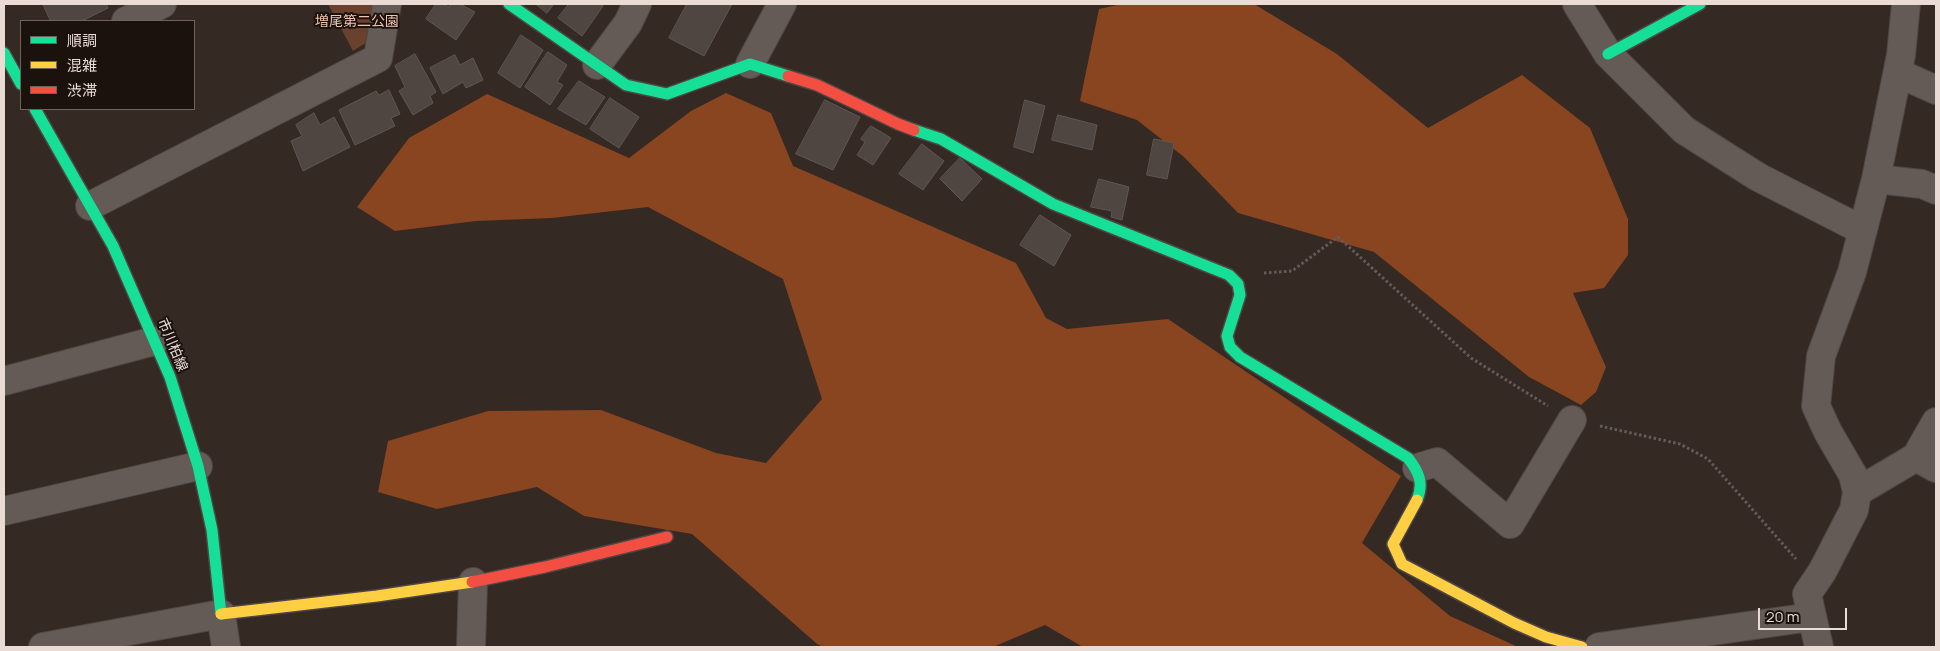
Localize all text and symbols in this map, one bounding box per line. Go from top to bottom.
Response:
park label: 増尾第二公園 [315,14,399,30]
legend [20,20,195,110]
text: 順調 [67,30,97,51]
text: 混雑 [67,55,97,76]
text: 渋滞 [67,80,97,101]
street label: 市川柏線 [153,316,191,374]
scale bar [1760,598,1849,630]
text: 20 m [1766,606,1799,627]

